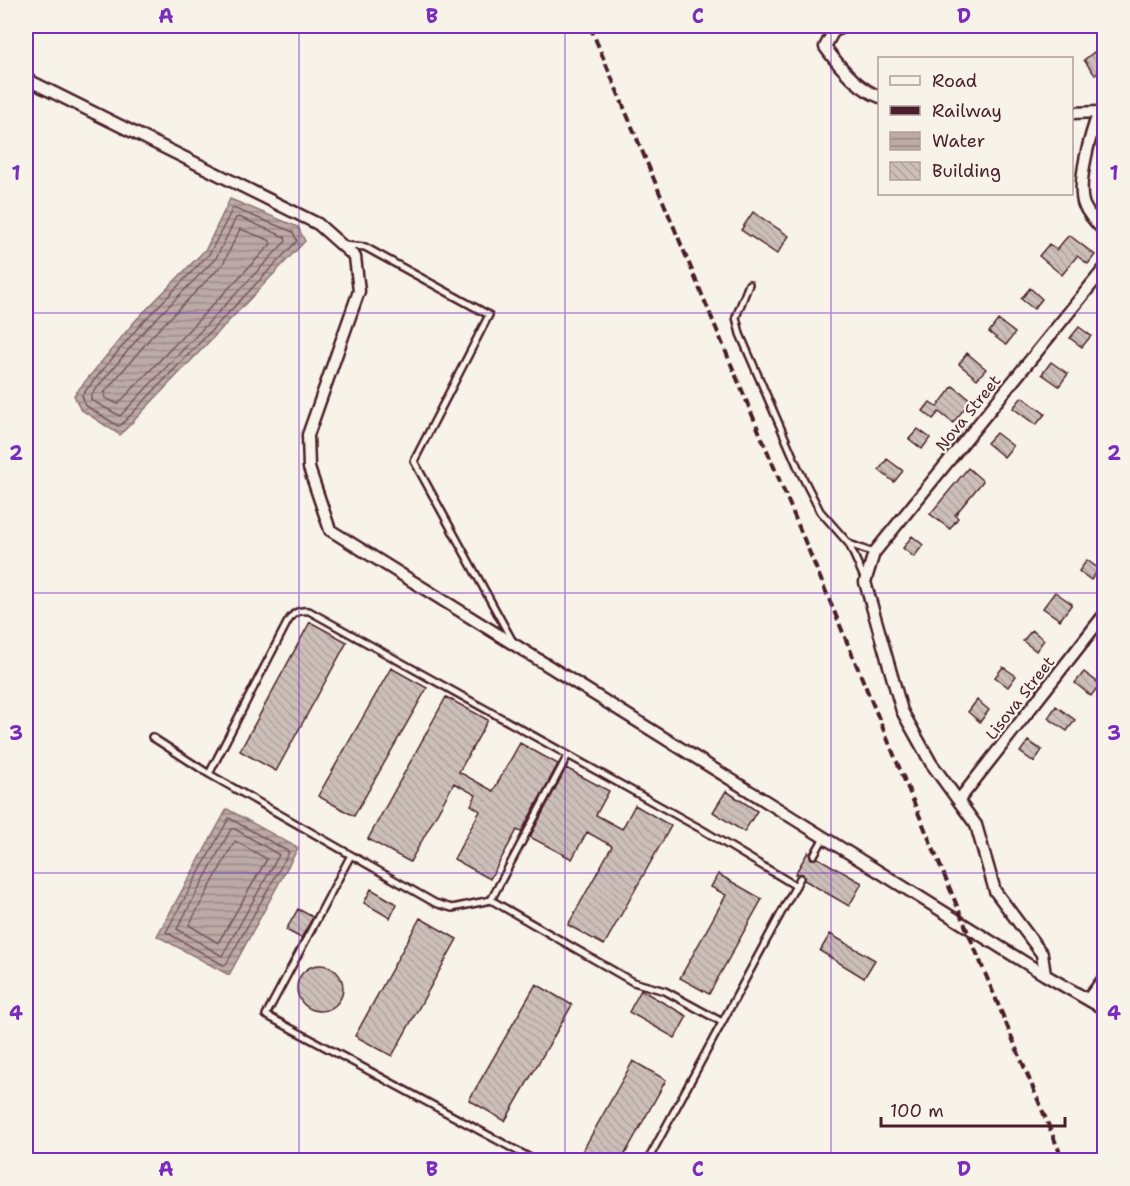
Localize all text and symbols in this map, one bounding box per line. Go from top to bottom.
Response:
text: A [158,3,174,29]
text: B [426,3,438,29]
text: C [692,3,704,29]
text: D [957,3,971,29]
legend [878,57,1073,195]
text: Road [932,69,977,93]
text: Railway [932,99,1002,123]
text: Water [932,129,985,153]
text: Building [932,159,1001,183]
text: 1 [11,160,21,186]
text: 1 [1109,160,1119,186]
street label: Nova Street [931,371,1005,455]
text: 2 [9,440,23,466]
text: 2 [1107,440,1121,466]
street label: Lisova Street [981,652,1059,744]
text: 3 [9,720,23,746]
text: 3 [1107,720,1121,746]
text: 4 [9,1000,23,1026]
text: 4 [1107,1000,1121,1026]
scale bar [881,1090,1066,1128]
text: 100 m [890,1099,944,1123]
text: A [158,1156,174,1182]
text: B [426,1156,438,1182]
text: C [692,1156,704,1182]
text: D [957,1156,971,1182]

